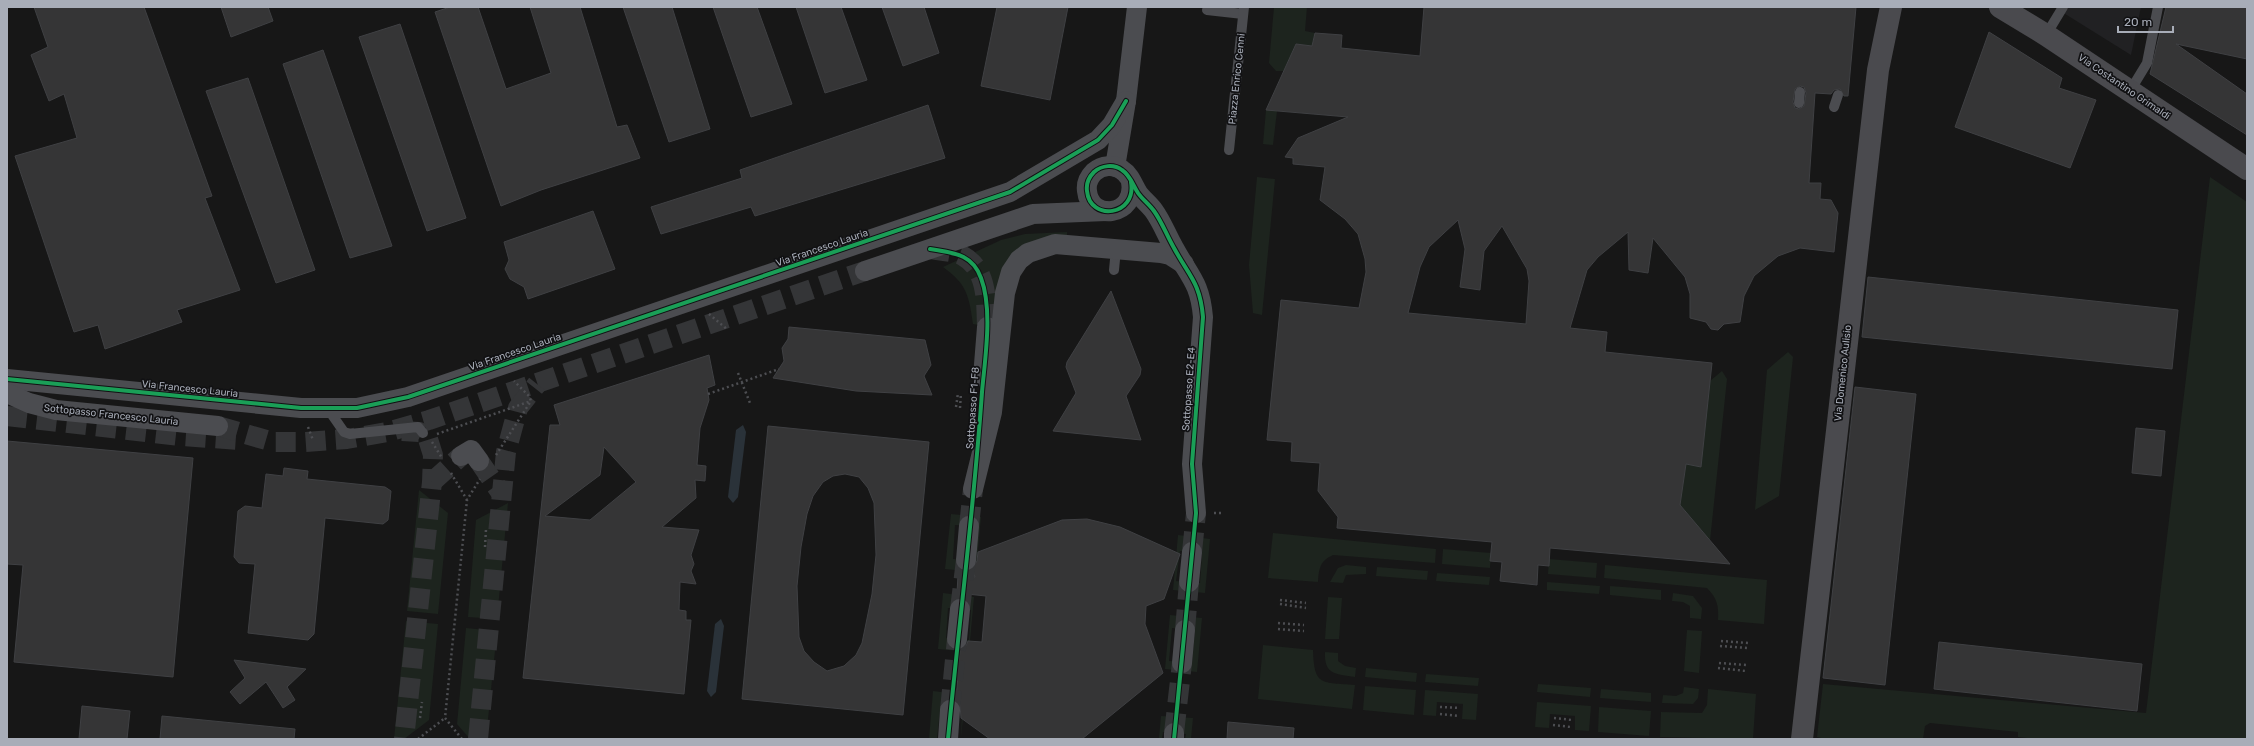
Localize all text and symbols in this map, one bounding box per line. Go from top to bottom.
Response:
scale bar [2118,8,2173,34]
text: 20 m [2124,15,2152,29]
street label: Piazza Enrico Cenni [1226,33,1248,125]
street label: Via Costantino Grimaldi [2076,52,2172,122]
street label: Via Francesco Lauria [774,227,870,269]
street label: Via Domenico Aulisio [1832,324,1854,422]
street label: Via Francesco Lauria [467,331,563,373]
street label: Sottopasso E2-E4 [1180,347,1198,431]
street label: Sottopasso F1-F8 [964,366,982,450]
street label: Via Francesco Lauria [141,378,239,400]
street label: Sottopasso Francesco Lauria [43,402,179,428]

